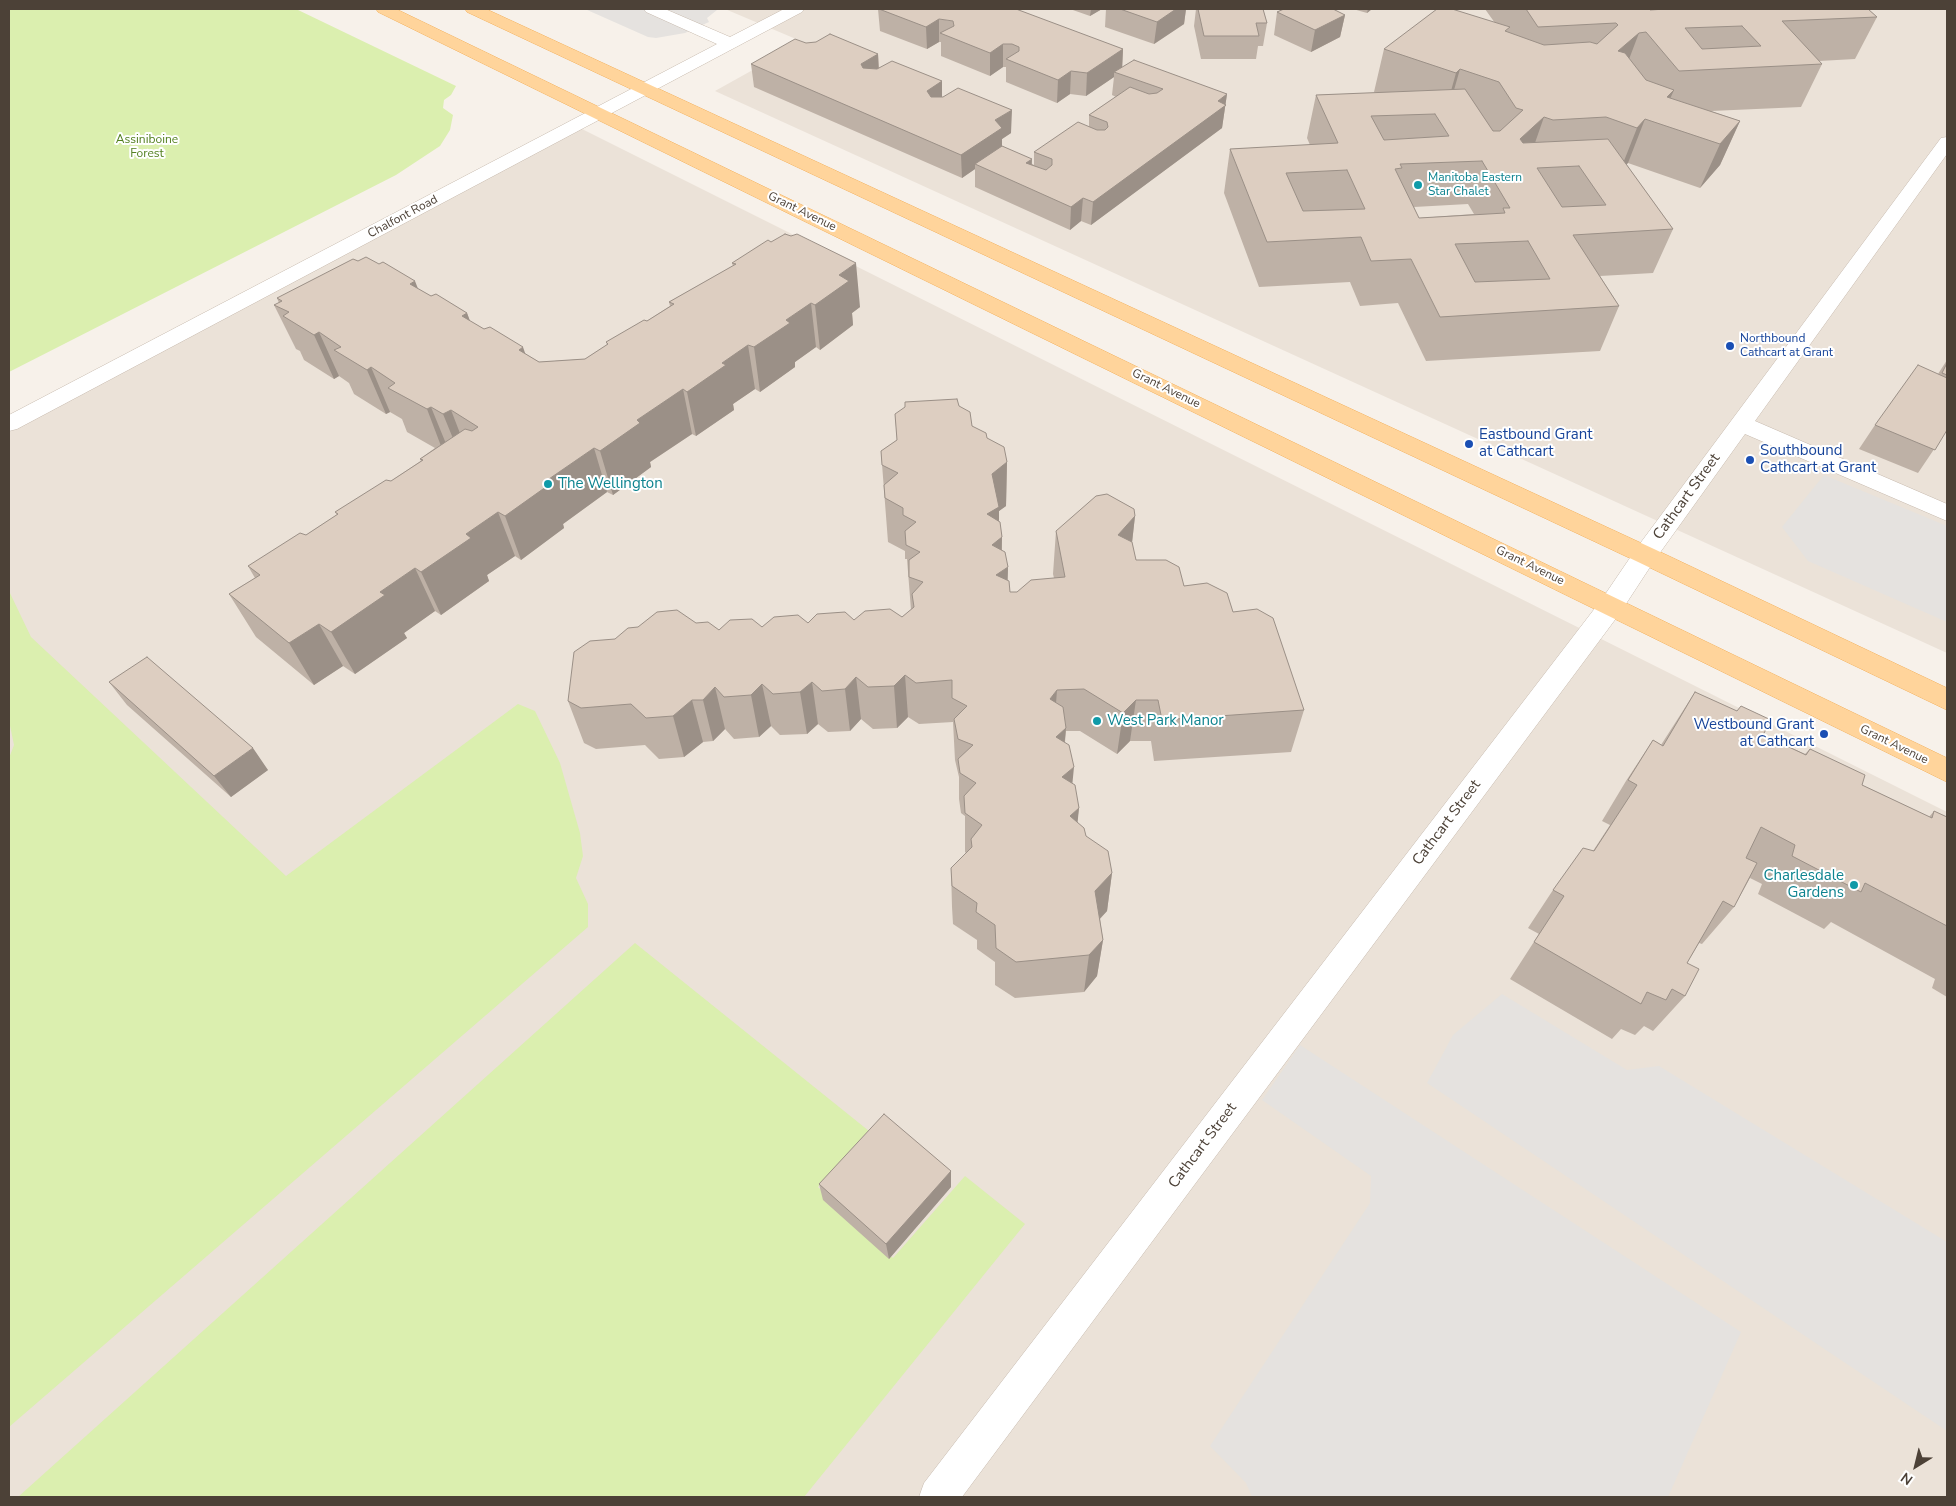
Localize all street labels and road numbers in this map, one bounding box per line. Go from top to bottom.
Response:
street label: Grant Avenue [765,189,839,235]
street label: Chalfont Road [366,193,440,241]
street label: Grant Avenue [1129,366,1203,412]
street label: Cathcart Street [1650,450,1724,544]
street label: Grant Avenue [1493,543,1567,589]
street label: Grant Avenue [1857,722,1931,768]
street label: Cathcart Street [1409,777,1485,869]
street label: Cathcart Street [1165,1100,1241,1192]

